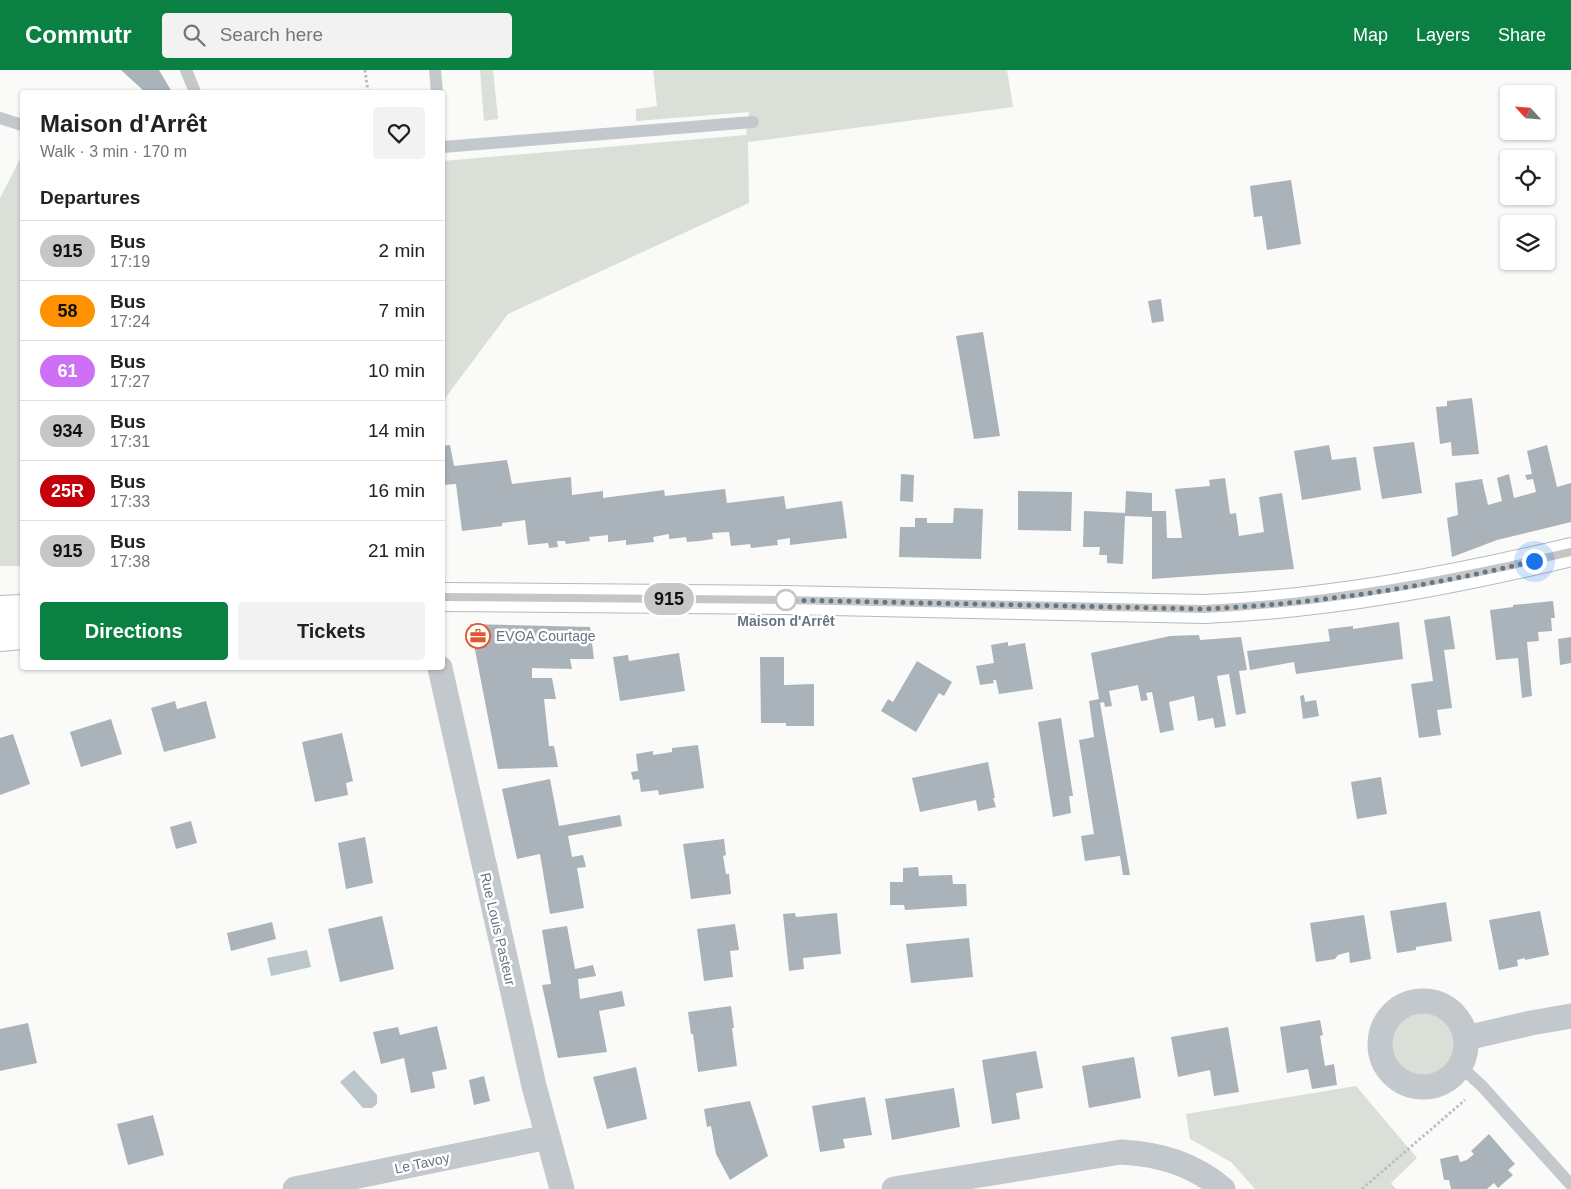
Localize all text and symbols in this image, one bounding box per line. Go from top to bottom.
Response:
search box [162,13,512,58]
text: Commutr [25,21,132,48]
icon: search [180,21,208,49]
text: Search here [220,24,323,45]
text: Map [1353,25,1388,45]
text: Layers [1416,25,1470,45]
text: Share [1498,25,1546,45]
north arrow [1500,85,1555,140]
map controls [1500,85,1555,270]
button: heart [373,107,425,159]
text: Maison d'Arrêt [40,110,207,137]
text: Walk · 3 min · 170 m [40,143,187,160]
button: locate [1500,150,1555,205]
text: Departures [40,187,140,208]
button: layers [1500,215,1555,270]
text: Bus [110,231,146,252]
text: 2 min [379,240,425,261]
text: 915 [52,241,83,261]
text: 17:19 [110,253,150,270]
text: Bus [110,291,146,312]
text: 7 min [379,300,425,321]
text: 58 [57,301,78,321]
text: 17:24 [110,313,150,330]
text: Bus [110,351,146,372]
text: 10 min [368,360,425,381]
text: 61 [57,361,78,381]
text: 17:27 [110,373,150,390]
text: Bus [110,411,146,432]
text: 14 min [368,420,425,441]
text: 934 [52,421,83,441]
text: 17:31 [110,433,150,450]
text: Bus [110,471,146,492]
text: 16 min [368,480,425,501]
text: 25R [51,481,84,501]
text: 17:33 [110,493,150,510]
text: Bus [110,531,146,552]
text: 21 min [368,540,425,561]
text: 915 [52,541,83,561]
your location [1522,549,1547,574]
text: 17:38 [110,553,150,570]
line badge: 915 [640,583,698,615]
text: 915 [654,589,684,609]
marker: Maison d'Arrêt [775,589,797,611]
button: Directions [40,602,228,660]
button: Tickets [238,602,425,660]
place label: Maison d'Arrêt [737,613,835,629]
office icon: EVOA Courtage [465,623,491,649]
place label: EVOA Courtage [496,628,596,644]
street label: Rue Louis Pasteur [477,871,519,987]
street label: Le Tavoy [393,1149,451,1177]

